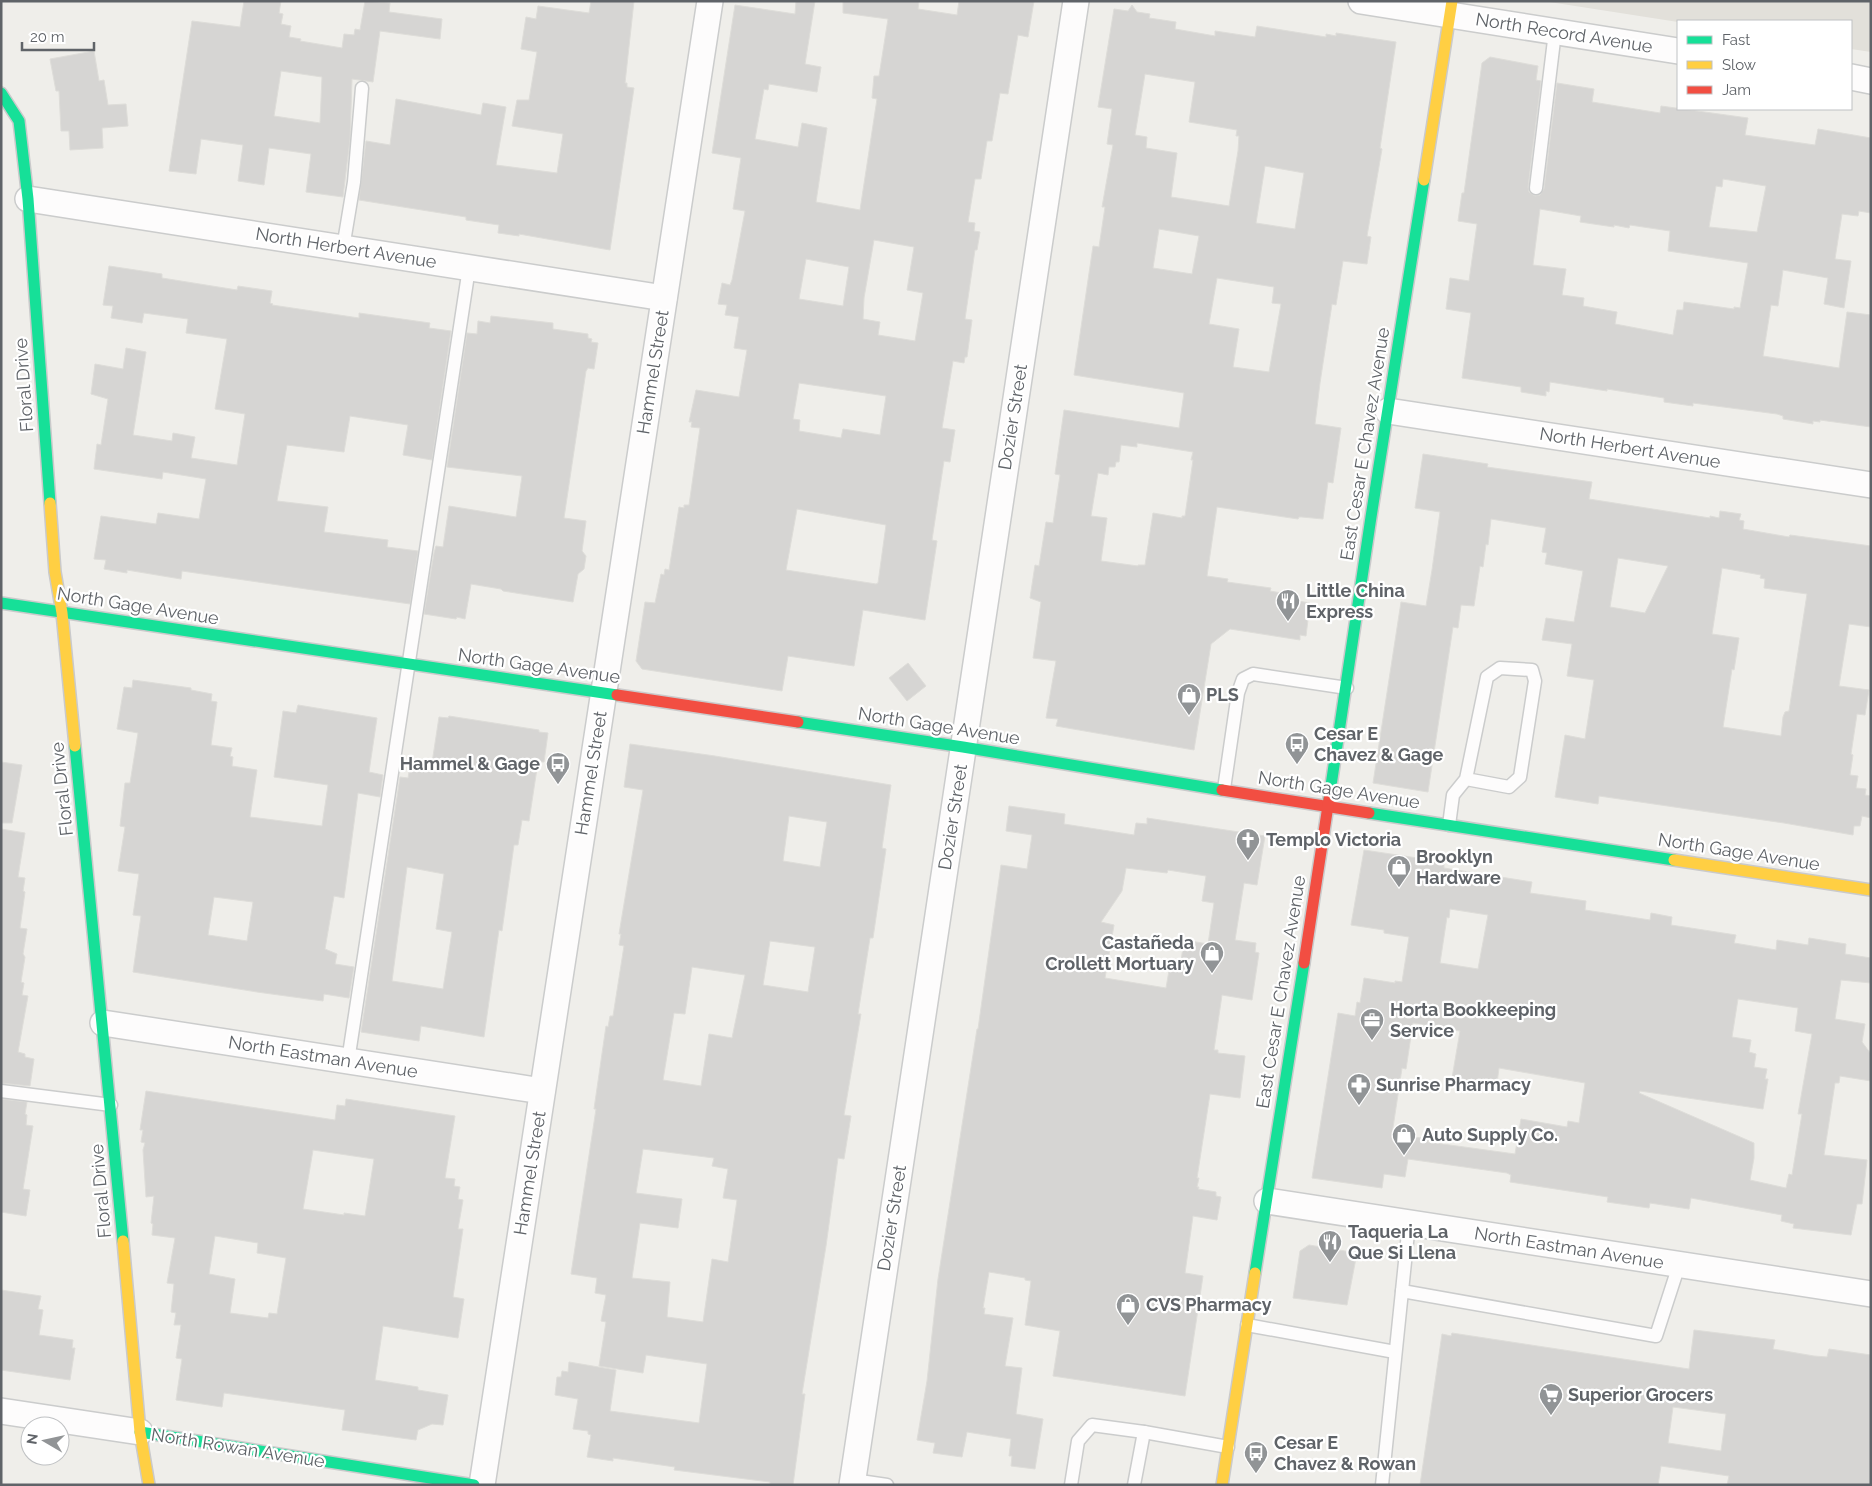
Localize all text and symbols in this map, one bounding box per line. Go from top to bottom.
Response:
street label: North Record Avenue [1474,8,1654,57]
scale bar [22,20,95,52]
legend [1677,20,1852,110]
text: 20 m [30,28,65,46]
text: Fast [1722,31,1750,49]
text: Slow [1722,56,1756,74]
text: Jam [1722,81,1751,99]
street label: North Herbert Avenue [254,223,439,272]
street label: Hammel Street [632,308,673,436]
street label: East Cesar E Chavez Avenue [1336,325,1393,562]
street label: Floral Drive [10,337,37,433]
street label: Dozier Street [994,362,1031,471]
street label: North Herbert Avenue [1538,423,1723,472]
place label: Little China Express [1306,580,1405,622]
street label: North Gage Avenue [56,582,221,629]
restaurant icon: Little China Express [1275,588,1301,622]
street label: North Gage Avenue [457,644,622,687]
shop icon: PLS [1176,682,1202,716]
place label: PLS [1206,684,1239,705]
street label: North Gage Avenue [857,702,1022,749]
street label: Hammel Street [570,709,611,837]
place label: Cesar E Chavez & Gage [1314,723,1444,765]
bus stop icon: Cesar E Chavez & Gage [1284,731,1310,765]
street label: Floral Drive [46,741,77,837]
bus stop icon: Hammel & Gage [545,751,571,785]
place label: Hammel & Gage [400,753,540,774]
street label: Dozier Street [934,762,971,871]
street label: North Gage Avenue [1257,766,1422,813]
church icon: Templo Victoria [1235,827,1261,861]
street label: North Gage Avenue [1657,828,1822,875]
place label: Templo Victoria [1266,829,1401,850]
place label: Brooklyn Hardware [1416,846,1501,888]
shop icon: Brooklyn Hardware [1386,854,1412,888]
street label: East Cesar E Chavez Avenue [1252,873,1309,1110]
place label: Castañeda Crollett Mortuary [1045,932,1194,974]
shop icon: Castañeda Crollett Mortuary [1199,940,1225,974]
place label: Horta Bookkeeping Service [1390,999,1556,1041]
office icon: Horta Bookkeeping Service [1359,1007,1385,1041]
street label: North Eastman Avenue [227,1031,420,1082]
pharmacy icon: Sunrise Pharmacy [1346,1072,1372,1106]
place label: Sunrise Pharmacy [1376,1074,1531,1095]
street label: Hammel Street [509,1109,550,1237]
shop icon: Auto Supply Co. [1391,1122,1417,1156]
place label: Auto Supply Co. [1422,1124,1558,1145]
street label: Floral Drive [86,1143,115,1239]
street label: Dozier Street [873,1163,910,1272]
place label: Taqueria La Que Si Llena [1348,1221,1456,1263]
street label: North Eastman Avenue [1473,1222,1666,1273]
restaurant icon: Taqueria La Que Si Llena [1317,1229,1343,1263]
shop icon: CVS Pharmacy [1115,1292,1141,1326]
place label: CVS Pharmacy [1146,1294,1272,1315]
supermarket icon: Superior Grocers [1538,1382,1564,1416]
place label: Superior Grocers [1568,1384,1713,1405]
north arrow [20,1416,70,1466]
street label: North Rowan Avenue [150,1423,327,1472]
text: N [23,1432,41,1445]
place label: Cesar E Chavez & Rowan [1274,1432,1416,1474]
bus stop icon: Cesar E Chavez & Rowan [1243,1440,1269,1474]

